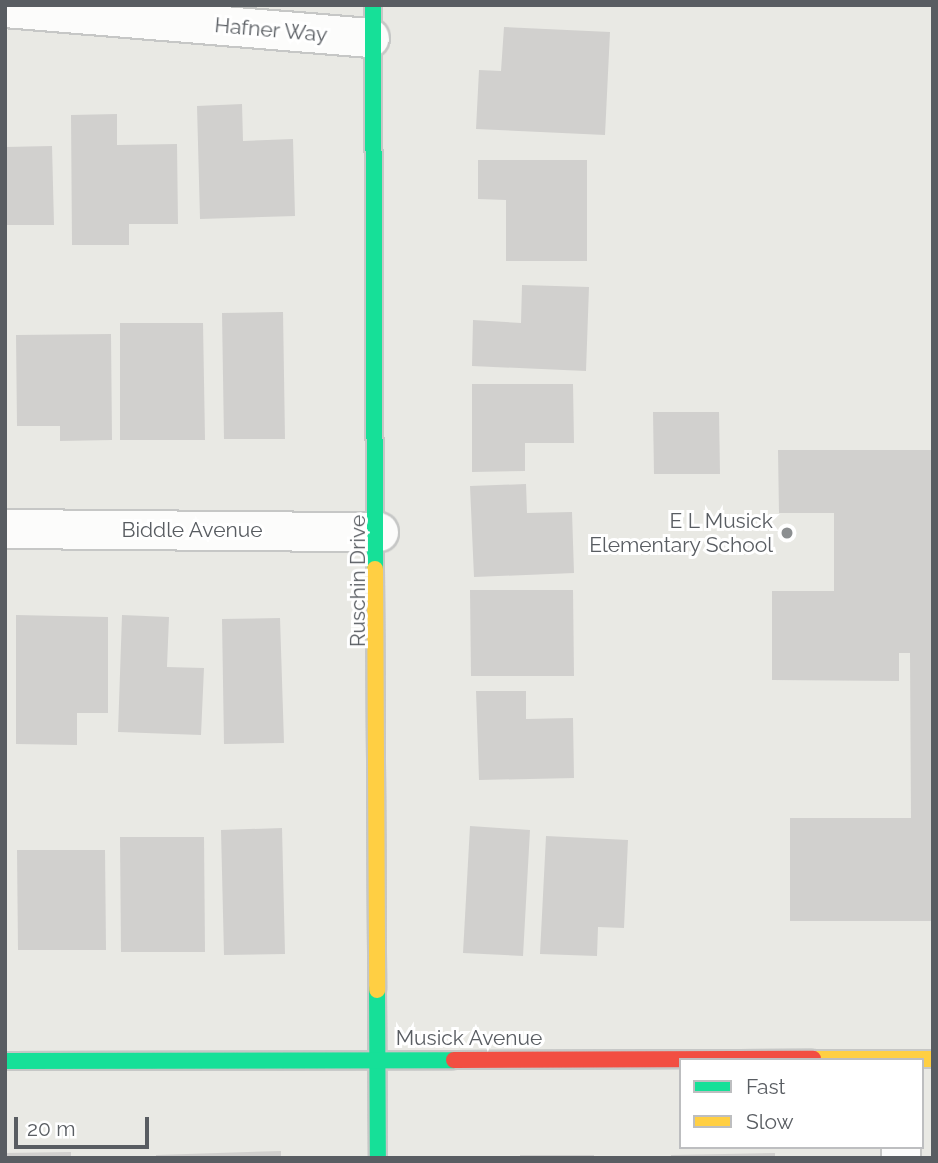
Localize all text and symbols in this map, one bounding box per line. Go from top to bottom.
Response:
street label: Hafner Way [213,12,329,48]
place label: E L Musick Elementary School [589,508,773,558]
street label: Ruschin Drive [345,515,371,647]
street label: Biddle Avenue [121,517,263,543]
marker: E L Musick Elementary School [779,525,795,541]
street label: Musick Avenue [395,1025,543,1051]
legend [679,1058,924,1149]
text: Fast [746,1074,786,1099]
scale bar [18,1104,152,1148]
text: Slow [746,1109,794,1134]
text: 20 m [27,1116,75,1141]

